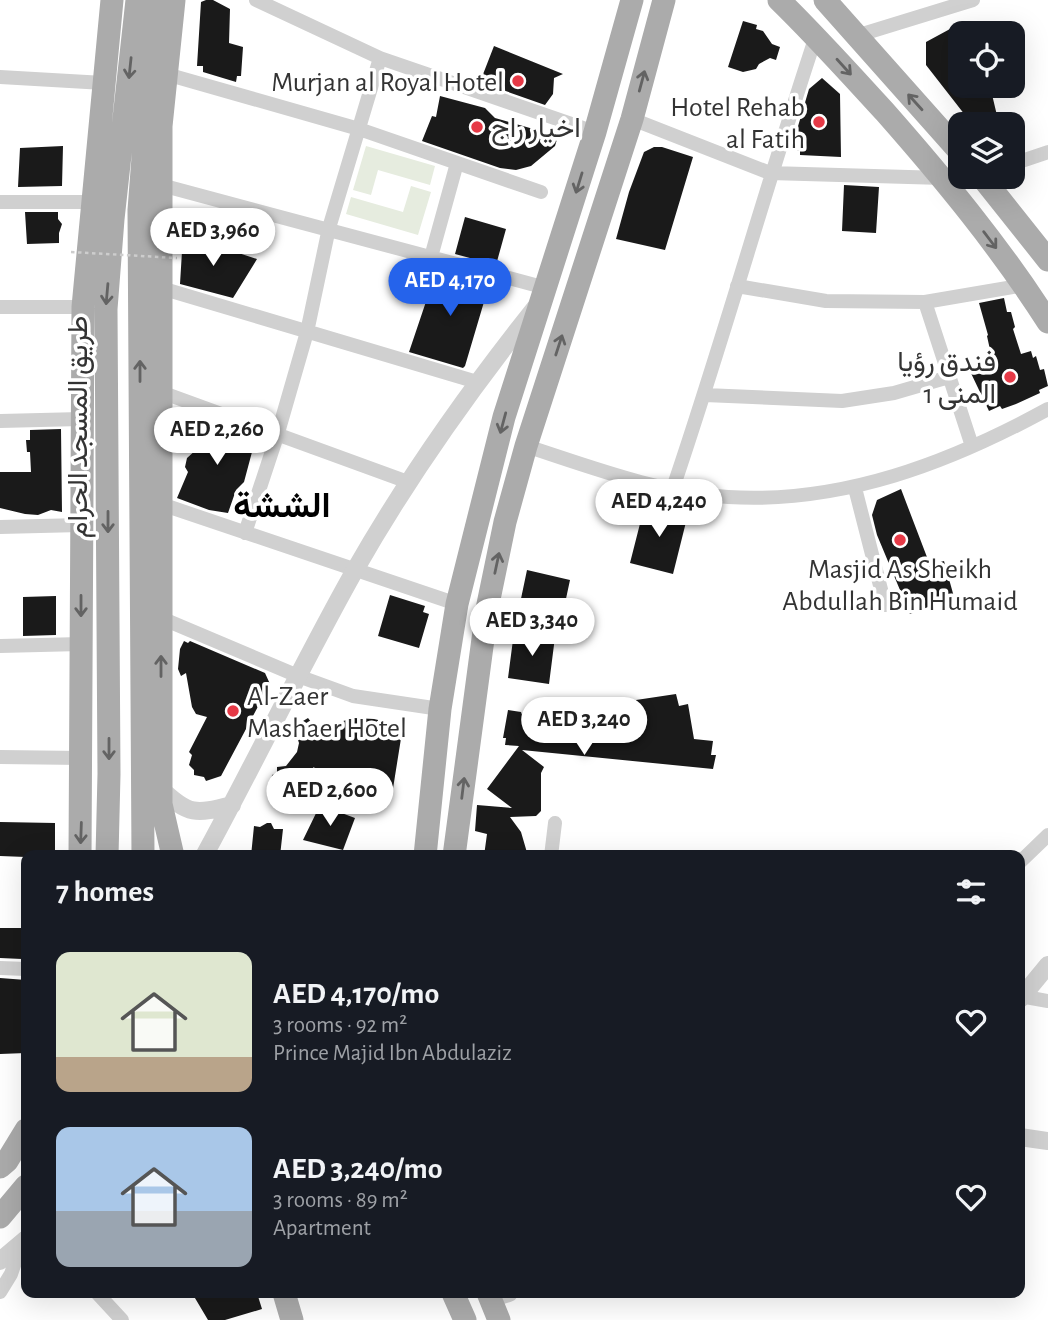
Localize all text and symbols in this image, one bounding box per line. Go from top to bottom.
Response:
map controls [948,21,1025,189]
button: locate [948,21,1025,98]
one-way arrow [123,56,136,79]
one-way arrow [836,57,852,75]
place label: Murjan al Royal Hotel [271,69,504,97]
one-way arrow [636,70,649,93]
marker: Murjan al Royal Hotel [510,73,526,89]
place label: Hotel Rehab al Fatih [670,94,805,154]
one-way arrow [907,94,924,111]
button: layers [948,112,1025,189]
marker: Hotel Rehab al Fatih [811,114,827,130]
place label: اخيار راج [491,115,581,146]
marker: اخيار راج [469,119,485,135]
one-way arrow [571,172,584,194]
pin: AED 3,960 [133,208,293,268]
text: AED 3,960 [166,219,260,242]
one-way arrow [983,230,998,249]
pin: AED 4,170 [370,258,530,318]
text: AED 4,170 [404,269,496,292]
one-way arrow [100,282,113,305]
street label: طريق المسجد الحرام [65,316,96,538]
one-way arrow [554,334,566,356]
place label: فندق رؤيا المنى 1 [897,349,996,410]
one-way arrow [133,360,147,383]
marker: فندق رؤيا المنى 1 [1002,369,1018,385]
pin: AED 2,260 [137,407,297,467]
one-way arrow [495,412,508,434]
text: AED 2,260 [170,418,264,441]
pin: AED 4,240 [579,480,739,539]
district label: الششة [233,489,331,524]
text: AED 4,240 [611,490,707,513]
one-way arrow [101,510,115,533]
marker: Masjid As Sheikh Abdullah Bin Humaid [892,532,908,548]
one-way arrow [490,552,504,575]
place label: Masjid As Sheikh Abdullah Bin Humaid [782,556,1018,616]
one-way arrow [74,594,88,617]
pin: AED 3,340 [452,598,612,658]
text: AED 3,340 [486,609,578,632]
one-way arrow [154,655,168,678]
place label: Al-Zaer Mashaer Hotel [247,683,407,743]
pin: AED 3,240 [504,698,664,757]
marker: Al-Zaer Mashaer Hotel [225,703,241,719]
text: AED 3,240 [537,708,631,731]
one-way arrow [102,737,116,760]
pin: AED 2,600 [250,768,410,828]
one-way arrow [456,777,469,800]
text: AED 2,600 [282,779,378,802]
one-way arrow [74,822,87,845]
icon: filters [952,873,990,911]
text: 7 homes [56,877,154,907]
text: AED 4,170/mo [273,979,439,1009]
icon: home [112,980,196,1064]
icon: heart [952,1003,990,1041]
text: 3 rooms · 92 m² [273,1014,407,1037]
text: Prince Majid Ibn Abdulaziz [273,1042,512,1065]
text: AED 3,240/mo [273,1154,443,1184]
icon: home [112,1155,196,1239]
icon: heart [952,1178,990,1216]
text: 3 rooms · 89 m² [273,1189,408,1212]
text: Apartment [273,1217,371,1240]

